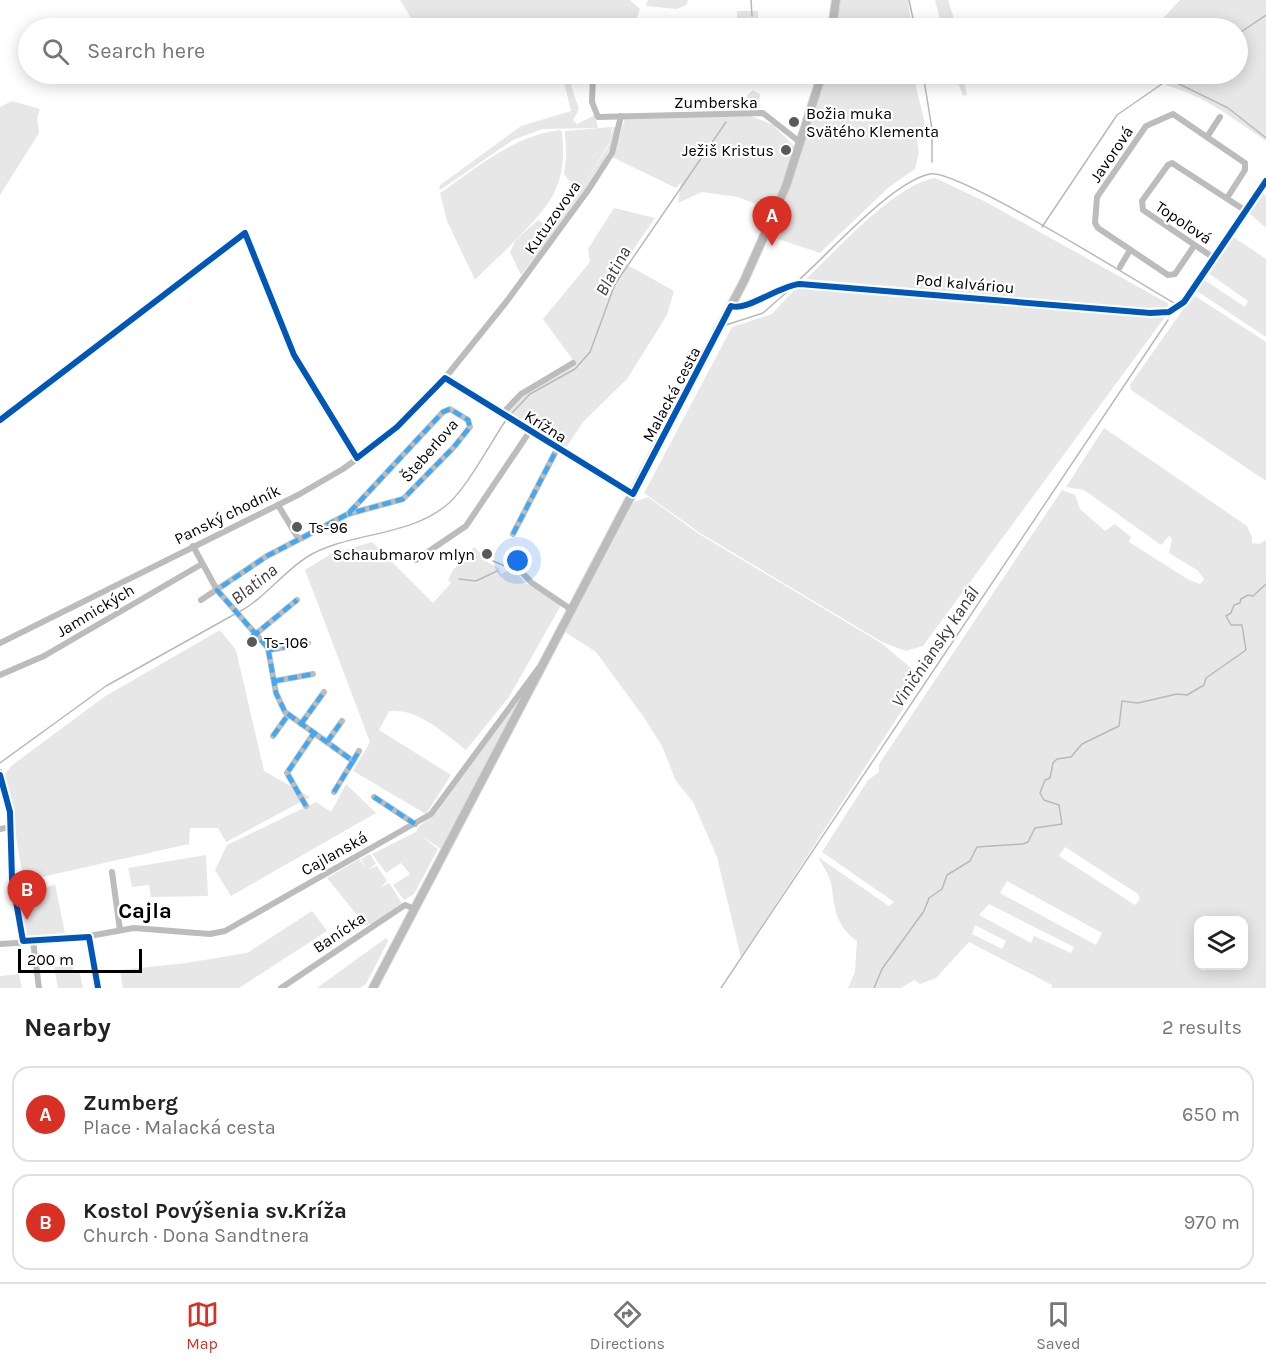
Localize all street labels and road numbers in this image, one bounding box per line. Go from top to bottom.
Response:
street label: Zumberska [674,93,758,112]
street label: Javorová [1086,123,1137,186]
street label: Kutuzovova [520,177,585,258]
street label: Topoľová [1152,197,1215,248]
street label: Pod kalváriou [915,270,1015,297]
street label: Malacká cesta [638,343,705,445]
street label: Krížna [521,406,570,447]
street label: Šteberlova [397,415,462,486]
street label: Panský chodník [171,481,283,548]
street label: Jamnických [53,580,138,641]
street label: Cajlanská [298,827,371,879]
street label: Banícka [309,908,369,957]

